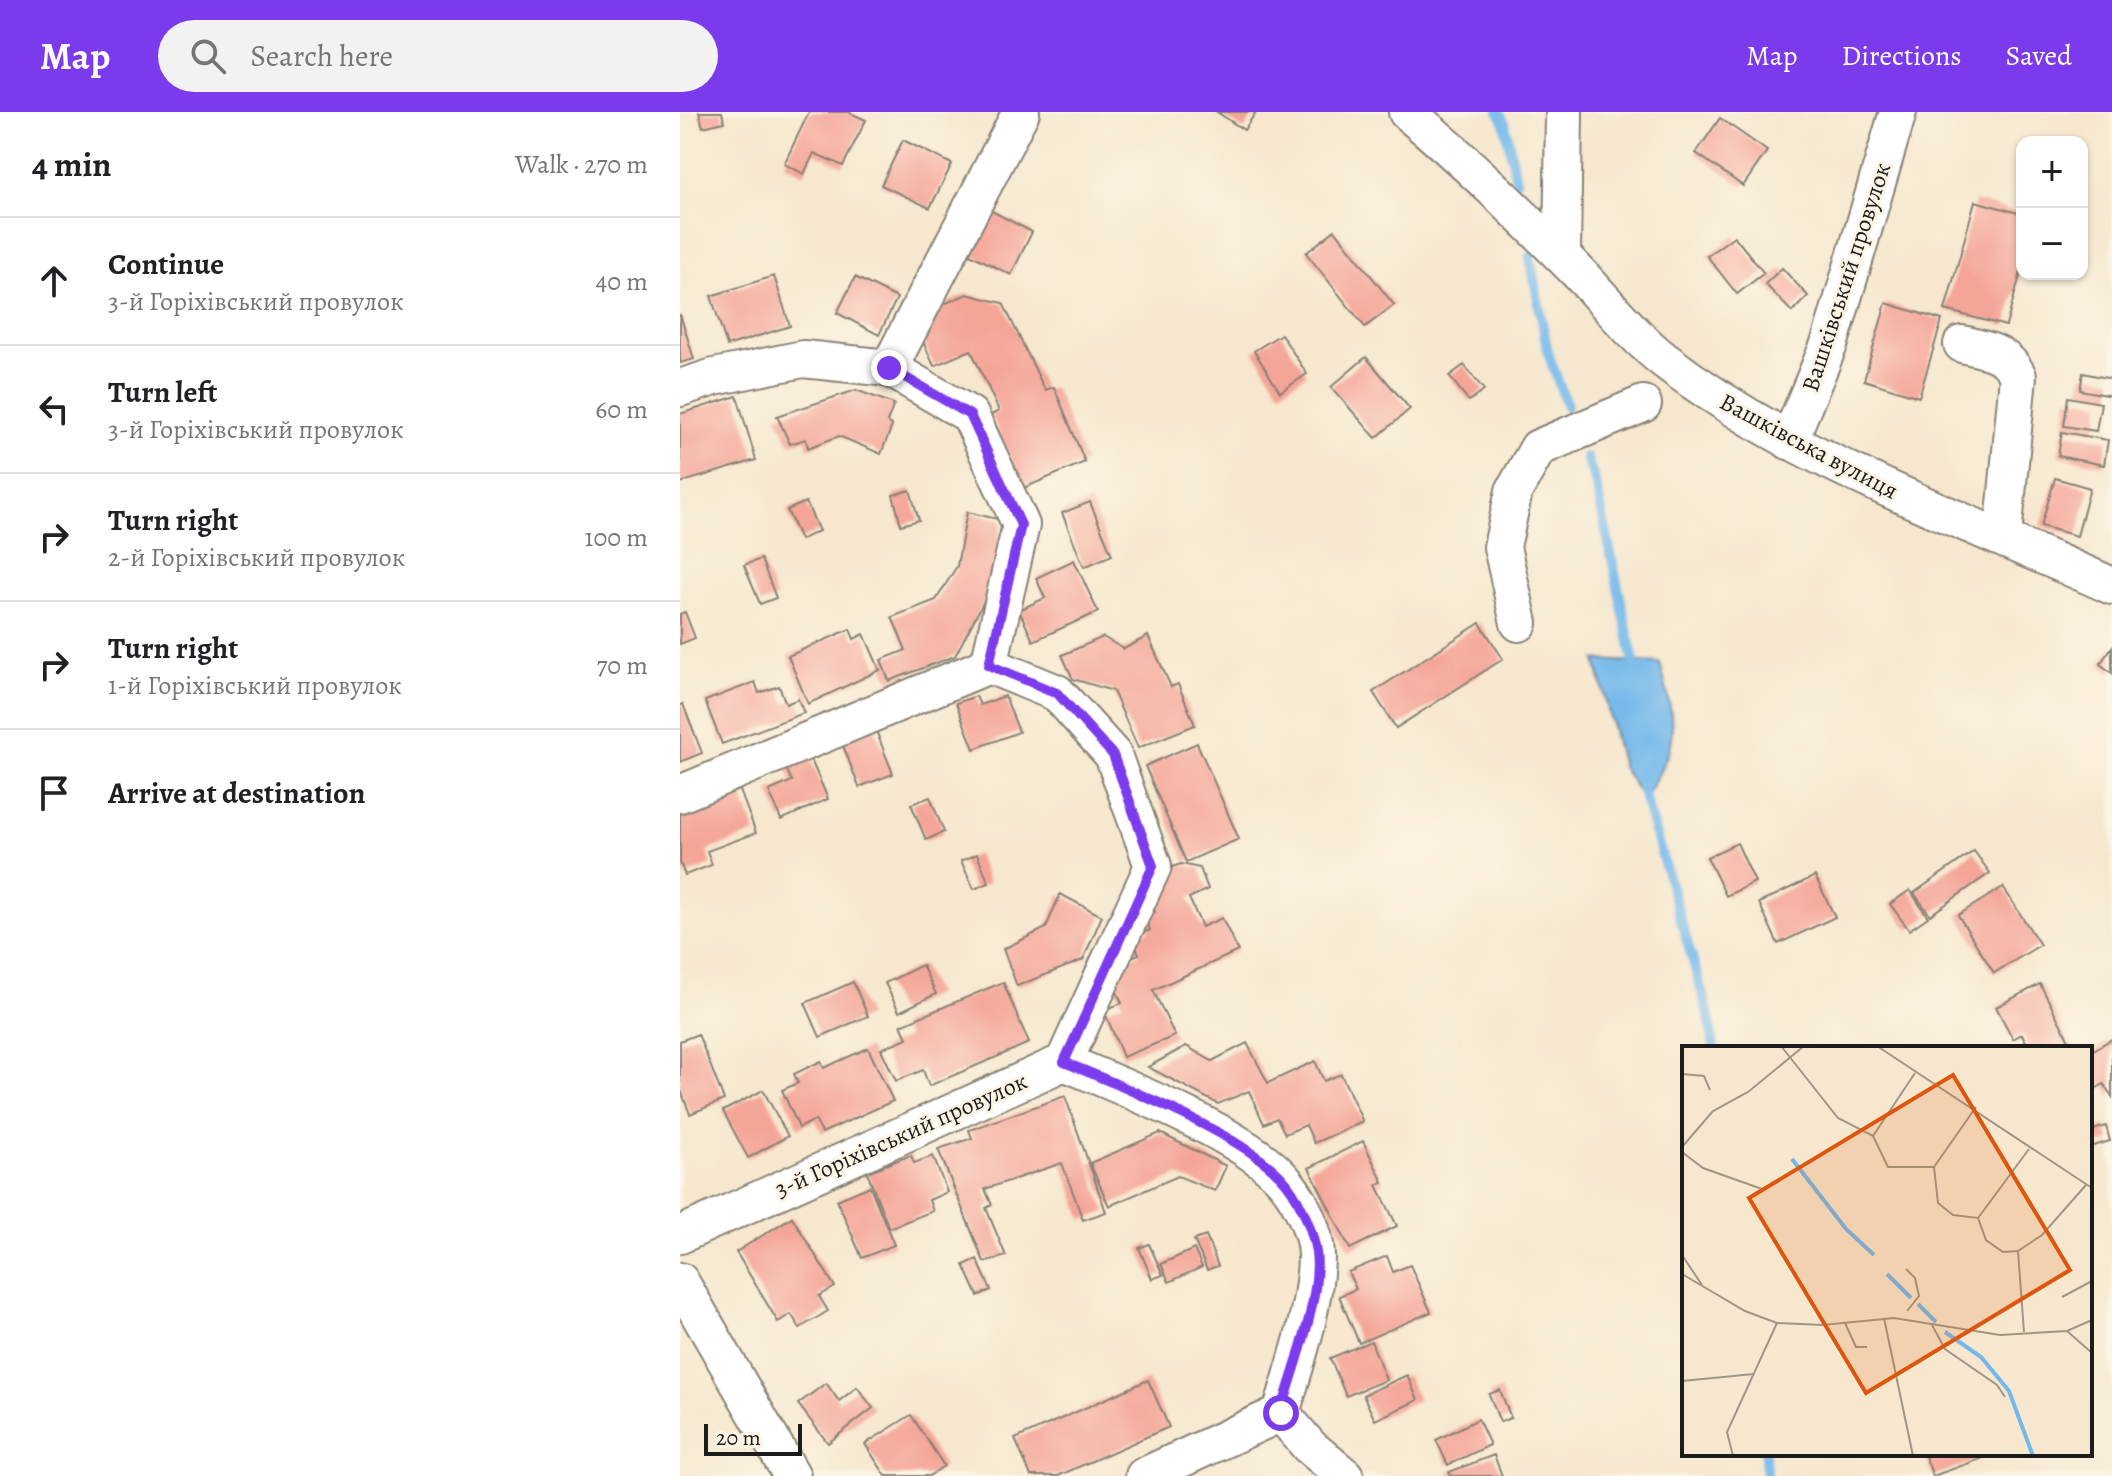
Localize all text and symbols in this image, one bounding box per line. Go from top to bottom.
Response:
search box [158,20,718,92]
text: Map [40,30,110,82]
icon: search [186,34,230,78]
text: Search here [250,36,393,76]
text: Map [1746,37,1797,75]
text: Directions [1841,37,1962,75]
text: Saved [2006,37,2072,75]
map controls [2016,136,2088,280]
button: + [2016,136,2088,208]
text: 4 min [32,141,111,188]
text: Walk · 270 m [515,147,648,182]
street label: Вашківський провулок [1794,158,1898,396]
button: − [2016,208,2088,280]
text: Continue [108,244,224,284]
icon: ahead [32,259,76,303]
text: 40 m [596,264,648,299]
text: 3-й Горіхівський провулок [108,284,404,319]
route end [871,350,907,386]
text: Turn left [108,372,217,412]
street label: Вашківська вулиця [1714,386,1904,506]
icon: left [32,387,76,431]
text: 60 m [595,392,648,427]
text: 3-й Горіхівський провулок [108,412,404,447]
text: Turn right [108,500,238,540]
icon: right [32,515,76,559]
text: 100 m [585,520,648,555]
text: 2-й Горіхівський провулок [108,540,405,575]
text: Turn right [108,628,238,668]
icon: right [32,643,76,687]
text: 70 m [596,648,648,683]
text: 1-й Горіхівський провулок [108,668,402,703]
icon: arrive [32,771,76,815]
text: Arrive at destination [108,773,365,813]
inset map [1682,1046,2092,1456]
street label: 3-й Горіхівський провулок [770,1065,1032,1205]
route start [1263,1395,1299,1431]
scale bar [704,1420,802,1456]
text: 20 m [716,1423,761,1453]

